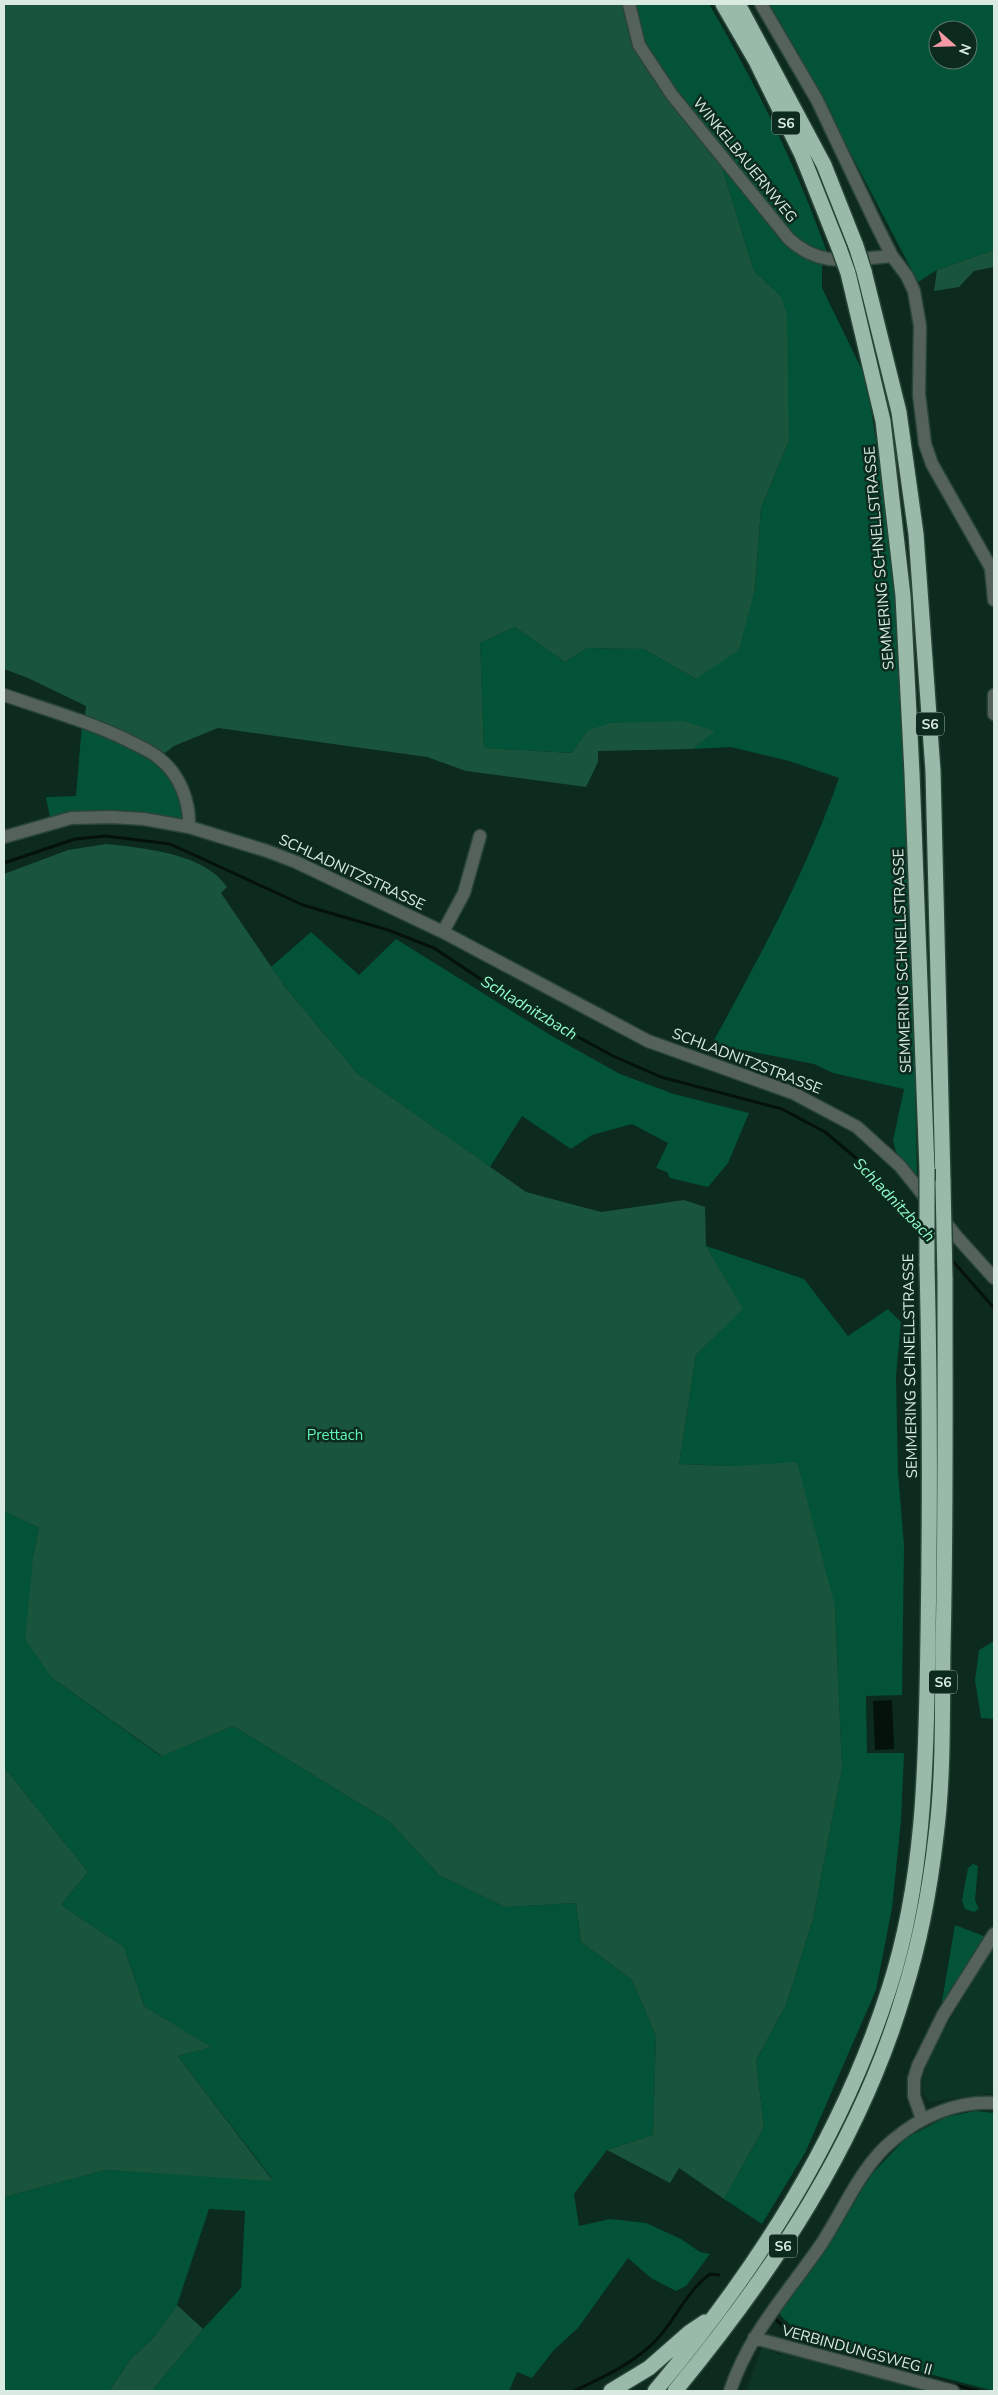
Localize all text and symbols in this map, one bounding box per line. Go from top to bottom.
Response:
north arrow [928,20,978,70]
text: N [954,41,975,57]
street label: WINKELBAUERNWEG [688,93,802,227]
road number: S6 [772,112,800,134]
street label: SEMMERING SCHNELLSTRASSE [859,445,899,671]
road number: S6 [916,712,944,736]
street label: SCHLADNITZSTRASSE [276,829,428,915]
street label: SEMMERING SCHNELLSTRASSE [888,848,916,1074]
water label: Schladnitzbach [477,971,581,1045]
street label: SCHLADNITZSTRASSE [669,1023,825,1099]
water label: Schladnitzbach [848,1153,940,1247]
street label: SEMMERING SCHNELLSTRASSE [898,1254,922,1478]
park label: Prettach [307,1425,363,1445]
road number: S6 [929,1670,957,1694]
road number: S6 [769,2234,797,2258]
street label: VERBINDUNGSWEG II [779,2320,934,2380]

